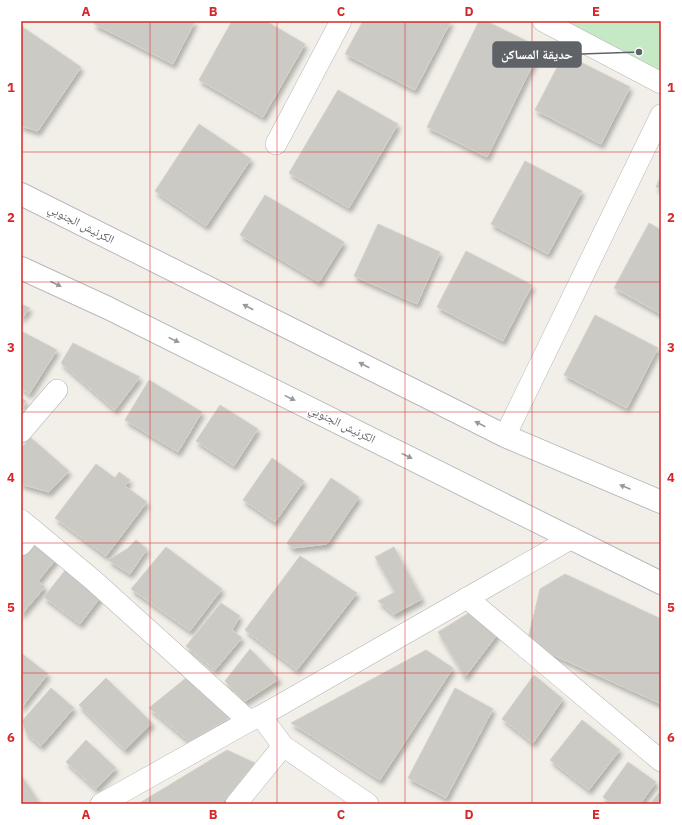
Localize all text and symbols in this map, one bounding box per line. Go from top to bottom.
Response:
text: A [82,3,91,20]
text: B [209,3,218,20]
text: C [337,3,346,20]
text: D [464,3,474,20]
text: E [592,3,600,20]
callout: حديقة المساكن [493,42,581,67]
text: حديقة المساكن [501,46,573,63]
text: 1 [7,79,15,96]
text: 1 [667,79,675,96]
street label: الكرنيش الجنوبي [44,200,117,249]
text: 2 [7,209,15,226]
text: 2 [667,209,675,226]
one-way arrow [51,281,62,287]
one-way arrow [242,304,254,310]
one-way arrow [168,337,179,344]
text: 3 [7,339,15,356]
text: 3 [667,339,675,356]
one-way arrow [358,362,370,369]
one-way arrow [284,395,296,401]
street label: الكرنيش الجنوبي [305,401,378,449]
one-way arrow [475,420,486,427]
one-way arrow [401,453,412,459]
text: 4 [7,469,15,486]
text: 4 [667,469,675,486]
one-way arrow [620,484,631,490]
text: 5 [7,599,15,616]
text: 5 [667,599,675,616]
text: 6 [7,729,15,746]
text: 6 [667,729,675,746]
text: A [82,806,91,823]
text: B [209,806,218,823]
text: C [337,806,346,823]
text: D [464,806,474,823]
text: E [592,806,600,823]

